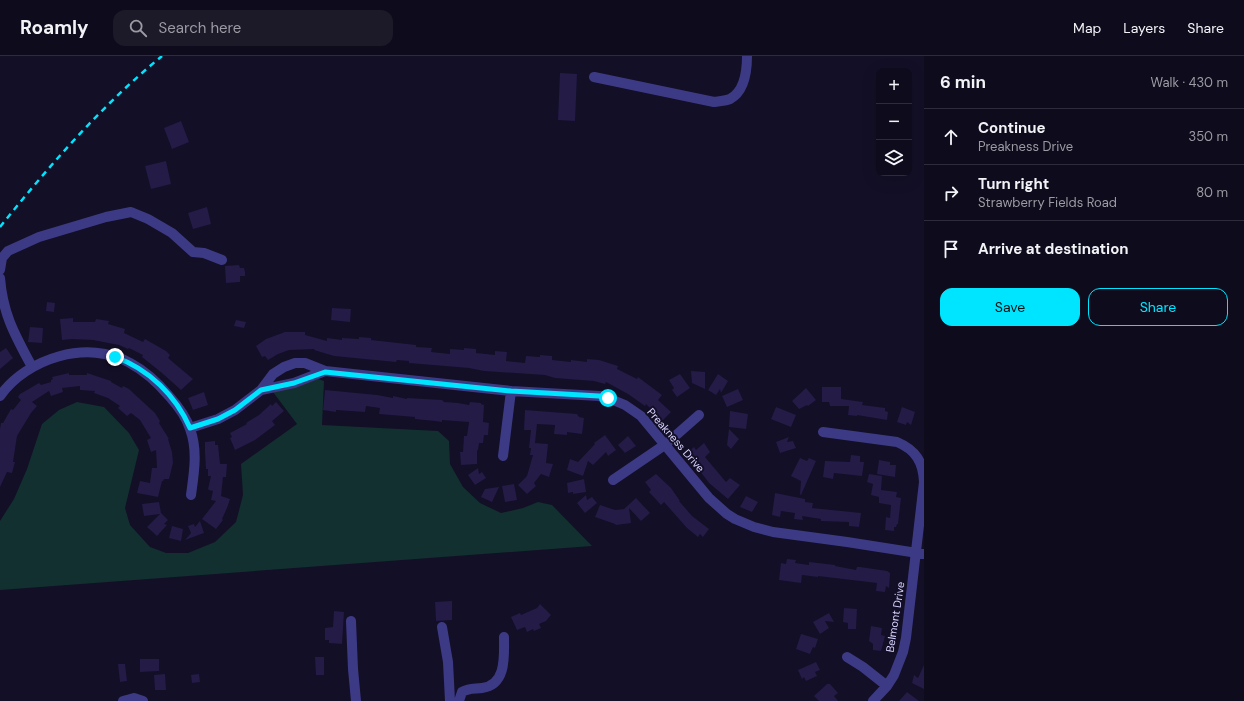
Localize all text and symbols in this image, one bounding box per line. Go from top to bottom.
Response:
search box [113,10,393,46]
text: Roamly [20,15,89,40]
icon: search [127,17,149,39]
text: Search here [159,18,241,38]
text: Map [1073,19,1101,37]
text: Layers [1123,19,1165,37]
text: Share [1187,19,1224,37]
map controls [876,68,912,176]
button: + [876,68,912,104]
text: 6 min [940,71,986,93]
text: Walk · 430 m [1151,74,1228,91]
button: − [876,104,912,140]
text: Continue [978,118,1046,138]
icon: ahead [940,126,962,148]
text: 350 m [1188,128,1228,145]
text: Preakness Drive [978,138,1073,155]
button: layers [876,140,912,176]
text: Turn right [978,174,1049,194]
icon: right [940,182,962,204]
text: 80 m [1196,184,1228,201]
text: Strawberry Fields Road [978,194,1117,211]
icon: arrive [940,238,962,260]
text: Arrive at destination [978,239,1129,259]
button: Save [940,288,1080,326]
button: Share [1088,288,1228,326]
route end [106,348,124,366]
route start [599,389,617,407]
street label: Preakness Drive [644,405,708,475]
street label: Belmont Drive [883,581,907,653]

